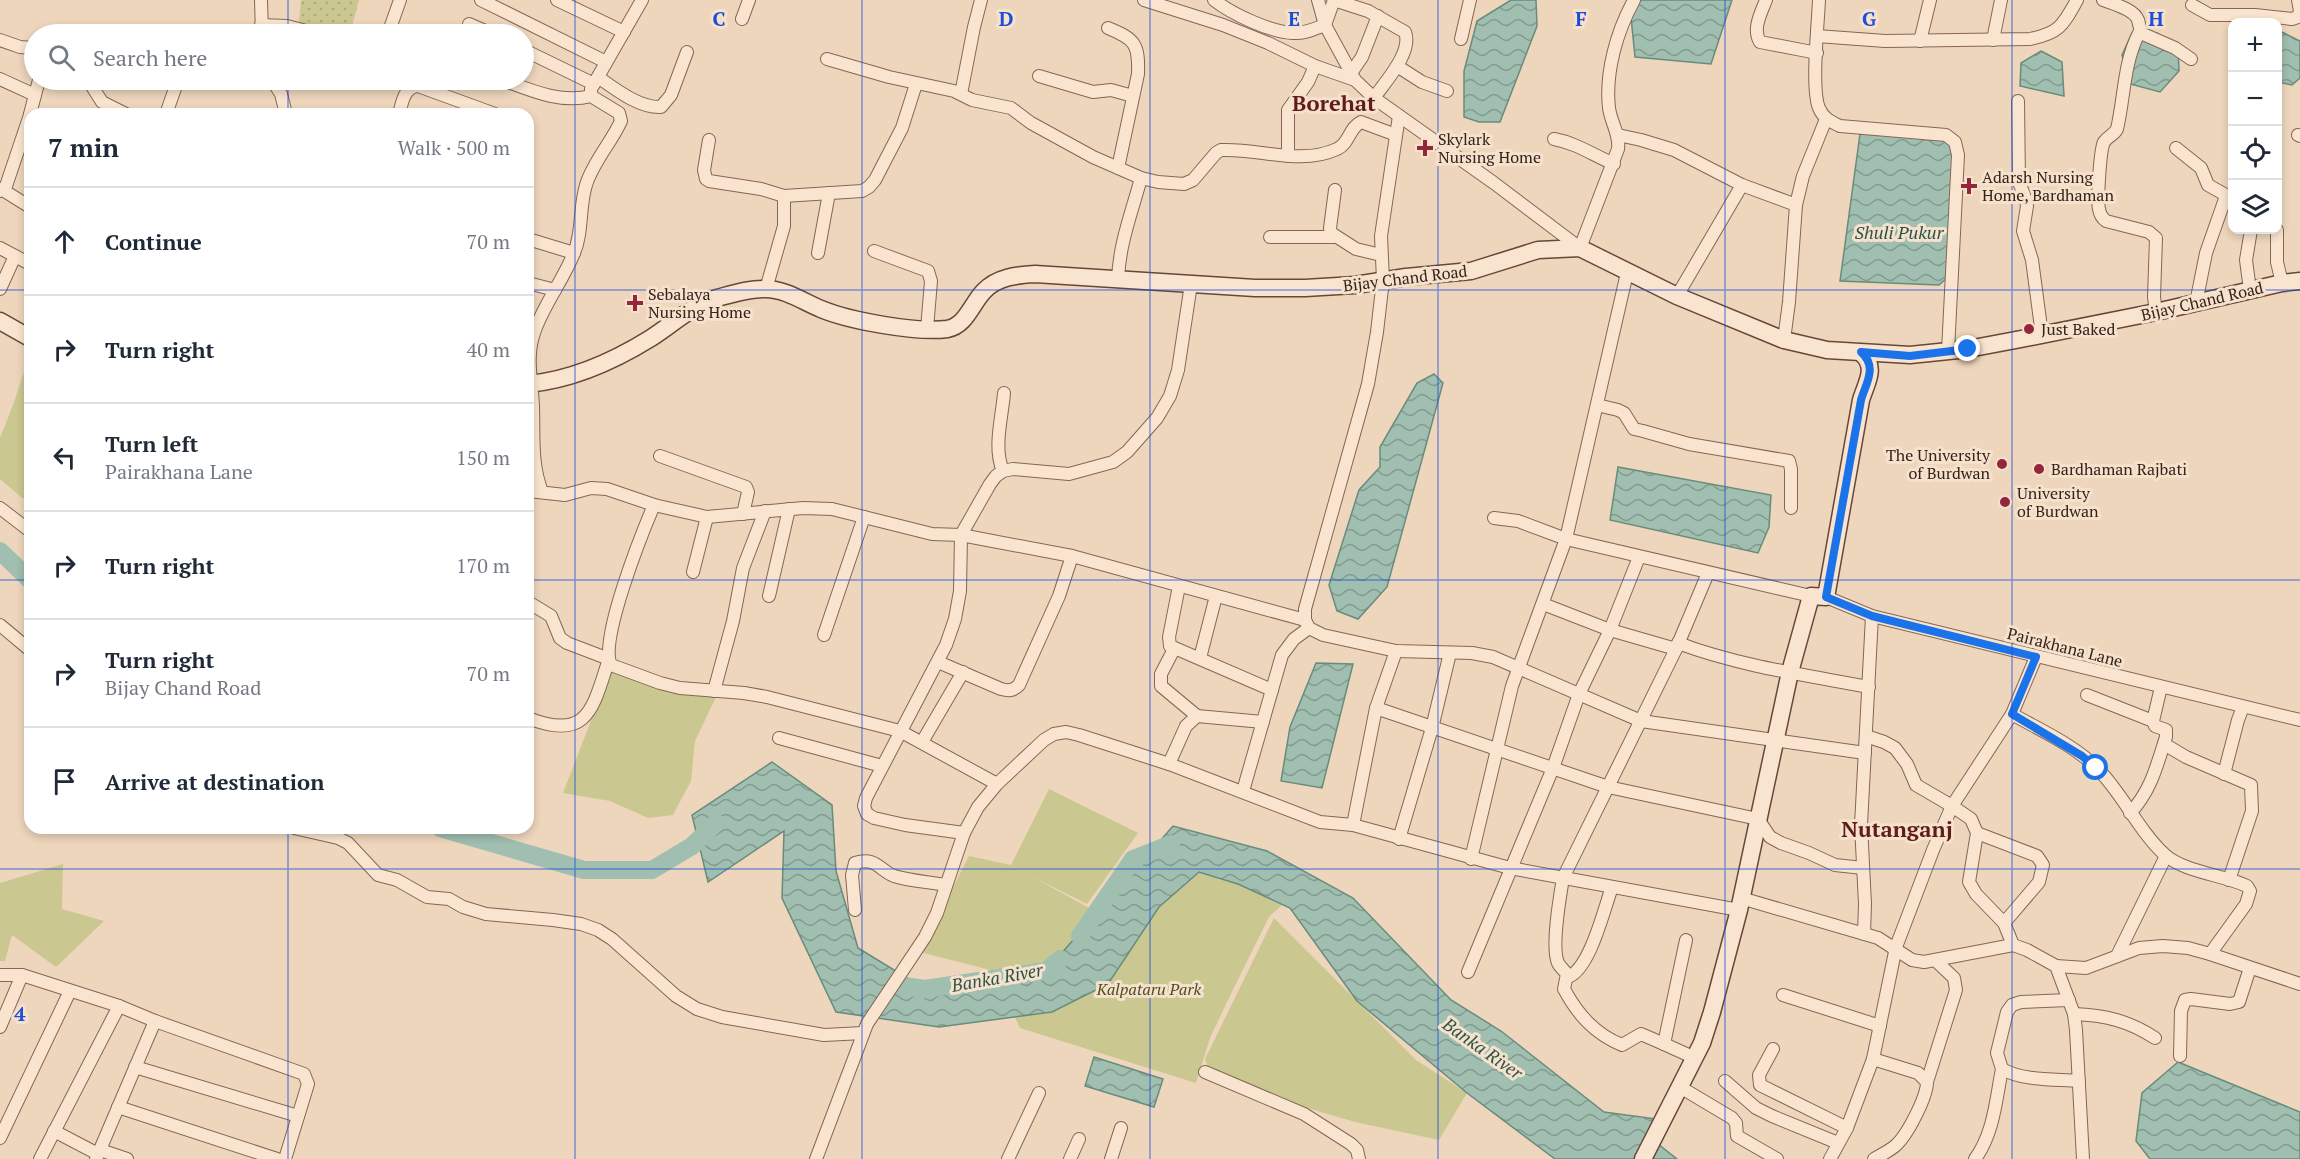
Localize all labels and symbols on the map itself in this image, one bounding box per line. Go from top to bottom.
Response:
text: C [712,5,726,32]
text: D [999,5,1013,32]
text: E [1288,5,1300,32]
text: F [1575,5,1587,32]
text: G [1862,5,1876,32]
text: H [2148,5,2164,32]
district label: Borehat [1292,88,1376,117]
place label: Skylark Nursing Home [1438,128,1541,168]
marker: Skylark Nursing Home [1416,139,1434,157]
place label: Adarsh Nursing Home, Bardhaman [1982,166,2114,206]
marker: Adarsh Nursing Home, Bardhaman [1960,177,1978,195]
water label: Shuli Pukur [1854,220,1945,244]
street label: Bijay Chand Road [1342,259,1469,297]
street label: Bijay Chand Road [2139,276,2266,326]
place label: Sebalaya Nursing Home [648,283,751,323]
marker: Sebalaya Nursing Home [626,294,644,312]
place label: Just Baked [2041,318,2115,340]
marker: Just Baked [2022,322,2036,336]
route end [1954,335,1980,361]
place label: The University of Burdwan [1886,444,1991,484]
marker: The University of Burdwan [1995,457,2009,471]
place label: Bardhaman Rajbati [2051,458,2187,480]
marker: Bardhaman Rajbati [2032,462,2046,476]
place label: University of Burdwan [2017,482,2099,522]
marker: University of Burdwan [1998,495,2012,509]
street label: Pairakhana Lane [2005,622,2125,672]
route start [2082,754,2108,780]
district label: Nutanganj [1841,814,1953,843]
water label: Banka River [949,957,1045,997]
park label: Kalpataru Park [1096,978,1201,1000]
text: 4 [14,1000,26,1027]
water label: Banka River [1438,1011,1528,1085]

